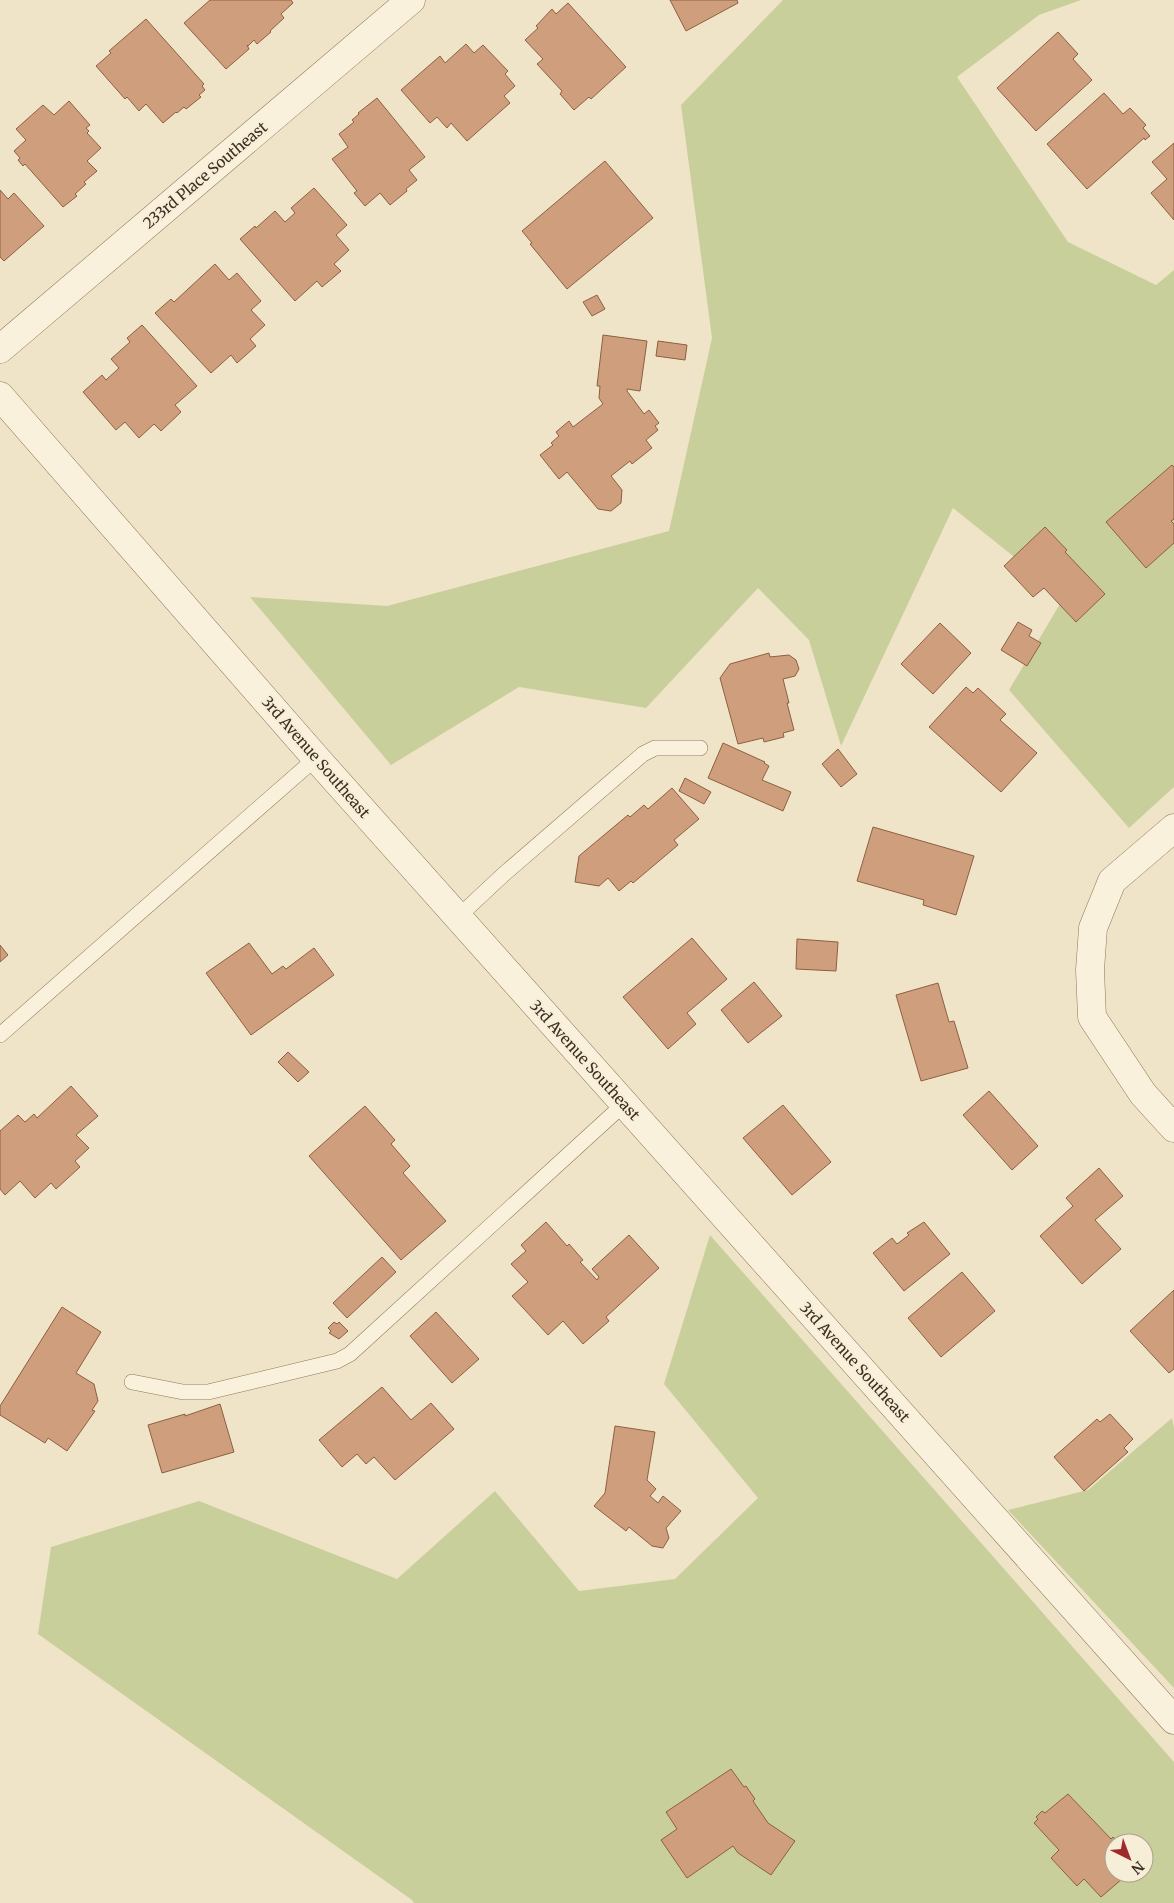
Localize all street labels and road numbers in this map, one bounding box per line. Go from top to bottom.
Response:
street label: 233rd Place Southeast [139,117,271,233]
street label: 3rd Avenue Southeast [258,692,374,822]
street label: 3rd Avenue Southeast [526,996,644,1124]
street label: 3rd Avenue Southeast [796,1298,914,1426]

